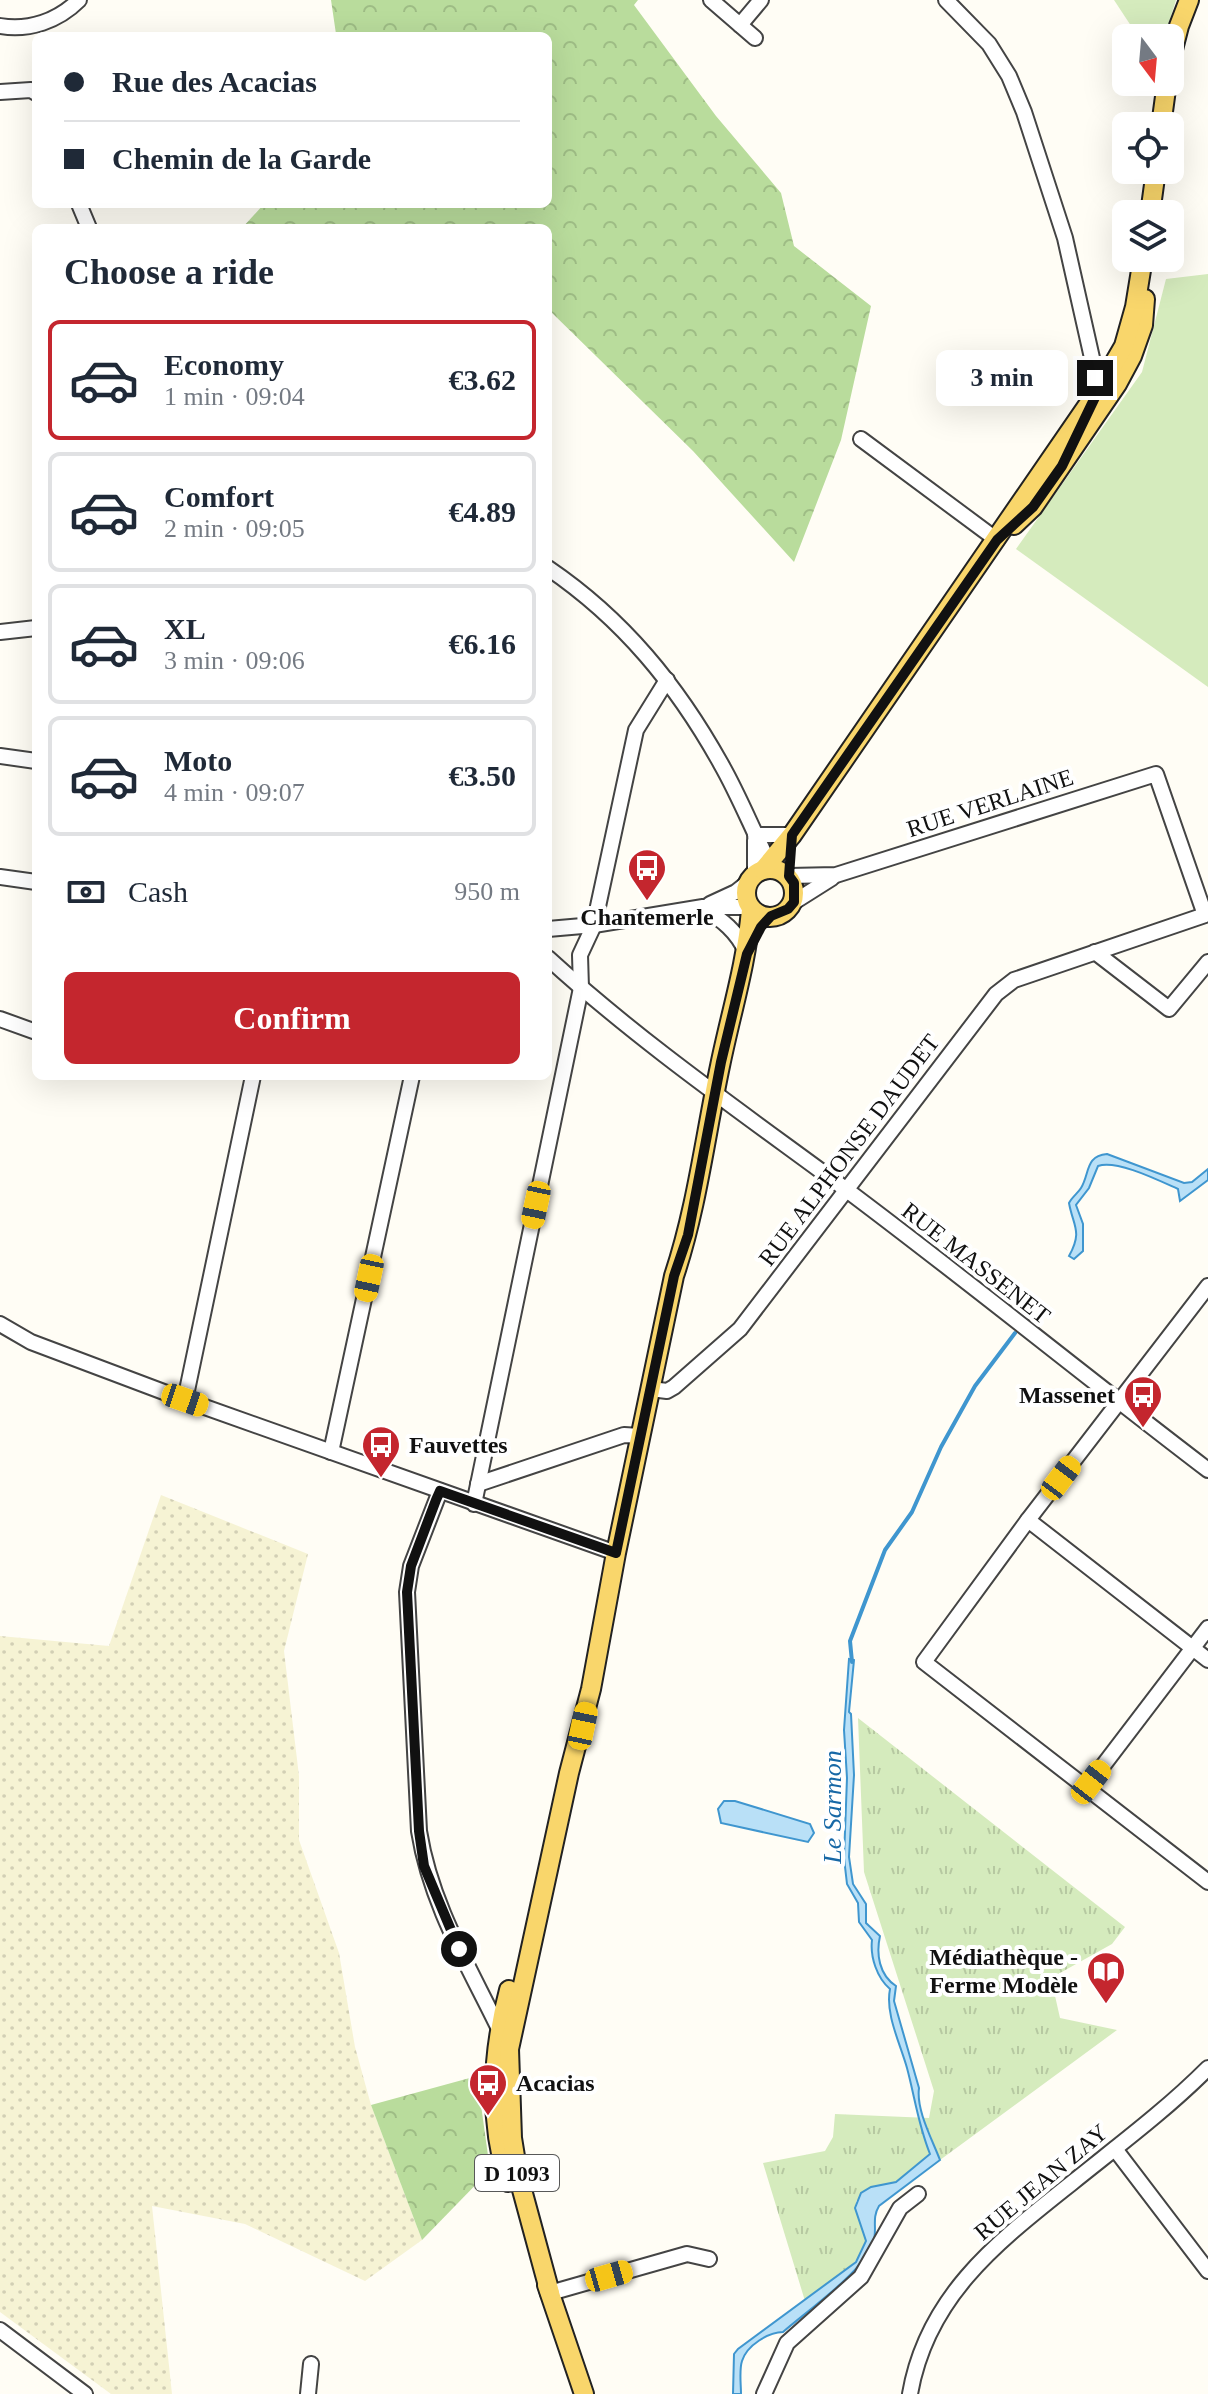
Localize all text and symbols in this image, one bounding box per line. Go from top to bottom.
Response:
north arrow [1112,24,1184,96]
map controls [1112,24,1184,272]
text: Rue des Acacias [112,65,317,98]
button: locate [1112,112,1184,184]
text: Chemin de la Garde [112,142,371,175]
button: layers [1112,200,1184,272]
text: Choose a ride [64,252,274,292]
icon: car [68,344,140,416]
text: Economy [164,348,284,381]
callout: 3 min [935,350,1067,406]
route end [1077,360,1113,396]
text: €3.62 [449,363,516,396]
text: 3 min [971,363,1033,392]
text: 1 min · 09:04 [164,382,305,411]
icon: car [68,476,140,548]
text: Comfort [164,480,274,513]
text: €4.89 [449,495,516,528]
text: 2 min · 09:05 [164,514,305,543]
icon: car [68,608,140,680]
text: XL [164,612,206,645]
text: €6.16 [449,627,516,660]
text: 3 min · 09:06 [164,646,305,675]
icon: car [68,740,140,812]
text: Moto [164,744,232,777]
text: €3.50 [449,759,516,792]
street label: RUE VERLAINE [903,764,1077,842]
text: 4 min · 09:07 [164,778,305,807]
bus stop icon: Chantemerle [626,847,668,902]
icon: cash [64,870,108,914]
text: Cash [128,875,188,908]
text: 950 m [454,877,520,906]
place label: Chantemerle [580,904,714,930]
button: Confirm [64,972,520,1064]
street label: RUE ALPHONSE DAUDET [754,1029,945,1271]
car [519,1179,553,1231]
street label: RUE MASSENET [897,1197,1055,1329]
car [352,1252,386,1304]
bus stop icon: Massenet [1122,1374,1164,1429]
car [158,1381,212,1419]
place label: Massenet [1019,1382,1115,1408]
bus stop icon: Fauvettes [360,1424,402,1479]
place label: Fauvettes [409,1432,508,1458]
car [1037,1452,1085,1504]
car [566,1700,600,1752]
water label: Le Sarmon [818,1750,847,1865]
car [1067,1756,1115,1808]
route start [441,1931,477,1967]
place label: Médiathèque - Ferme Modèle [929,1944,1078,1998]
library icon: Médiathèque - Ferme Modèle [1085,1950,1127,2005]
bus stop icon: Acacias [467,2062,509,2117]
place label: Acacias [516,2070,595,2096]
street label: RUE JEAN ZAY [969,2119,1113,2245]
road number: D 1093 [475,2155,559,2191]
car [583,2258,635,2294]

